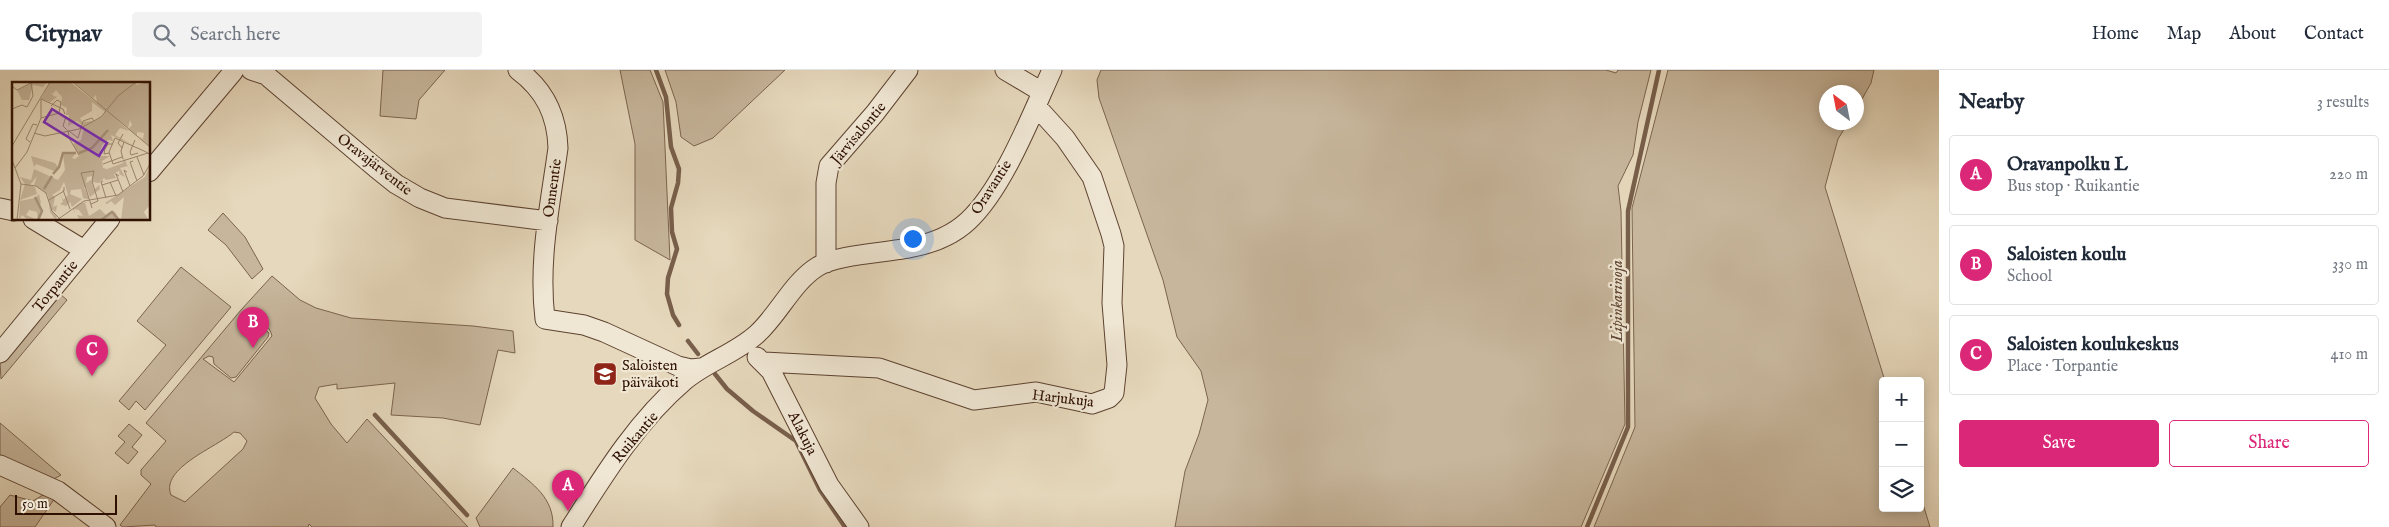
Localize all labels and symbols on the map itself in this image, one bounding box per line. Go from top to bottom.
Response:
inset map [12,82,150,220]
north arrow [1819,85,1864,130]
street label: Järvisalontie [825,98,890,170]
street label: Oravajärventie [333,129,416,200]
street label: Oravantie [967,156,1016,218]
street label: Onnentie [539,157,566,219]
your location [900,226,926,252]
street label: Torpantie [29,256,82,316]
water label: Lipinkarinoja [1608,260,1628,343]
pin: B [237,307,269,348]
pin: C [76,335,108,376]
place label: Saloisten päiväkoti [622,356,679,392]
school or university icon: Saloisten päiväkoti [592,361,618,387]
street label: Harjukuja [1031,385,1095,412]
street label: Alakuja [783,407,822,459]
street label: Ruikantie [608,408,663,467]
pin: A [552,470,584,511]
scale bar [15,492,118,515]

